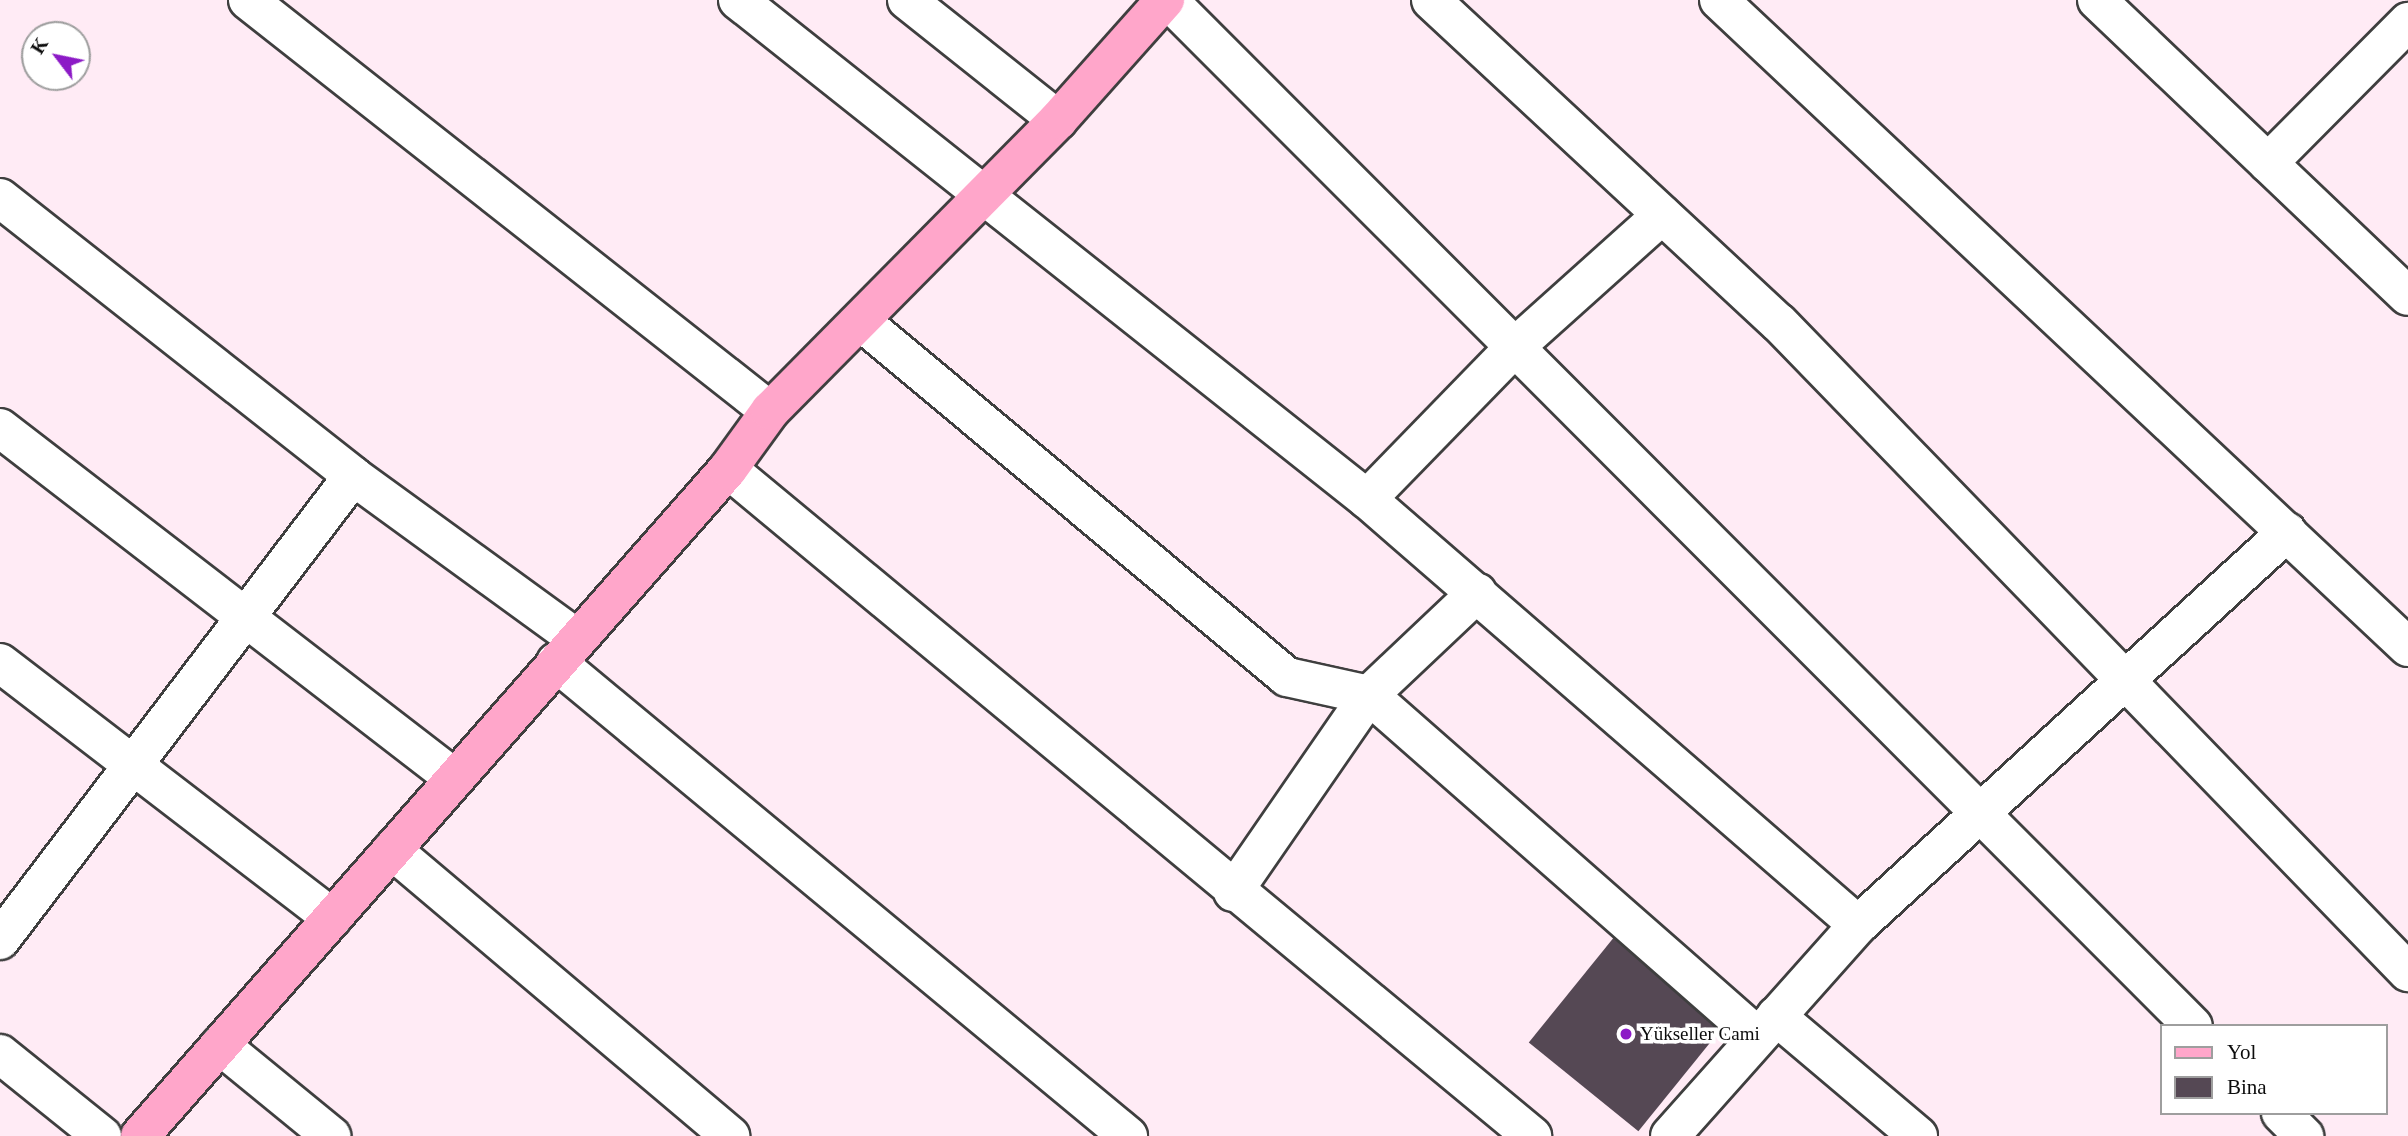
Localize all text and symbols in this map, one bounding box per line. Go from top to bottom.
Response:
north arrow [21,21,91,91]
text: K [27,34,52,57]
place label: Yükseller Cami [1640,1023,1760,1045]
legend [2160,1024,2387,1115]
marker: Yükseller Cami [1618,1026,1634,1042]
text: Yol [2227,1040,2256,1064]
text: Bina [2227,1075,2267,1099]

